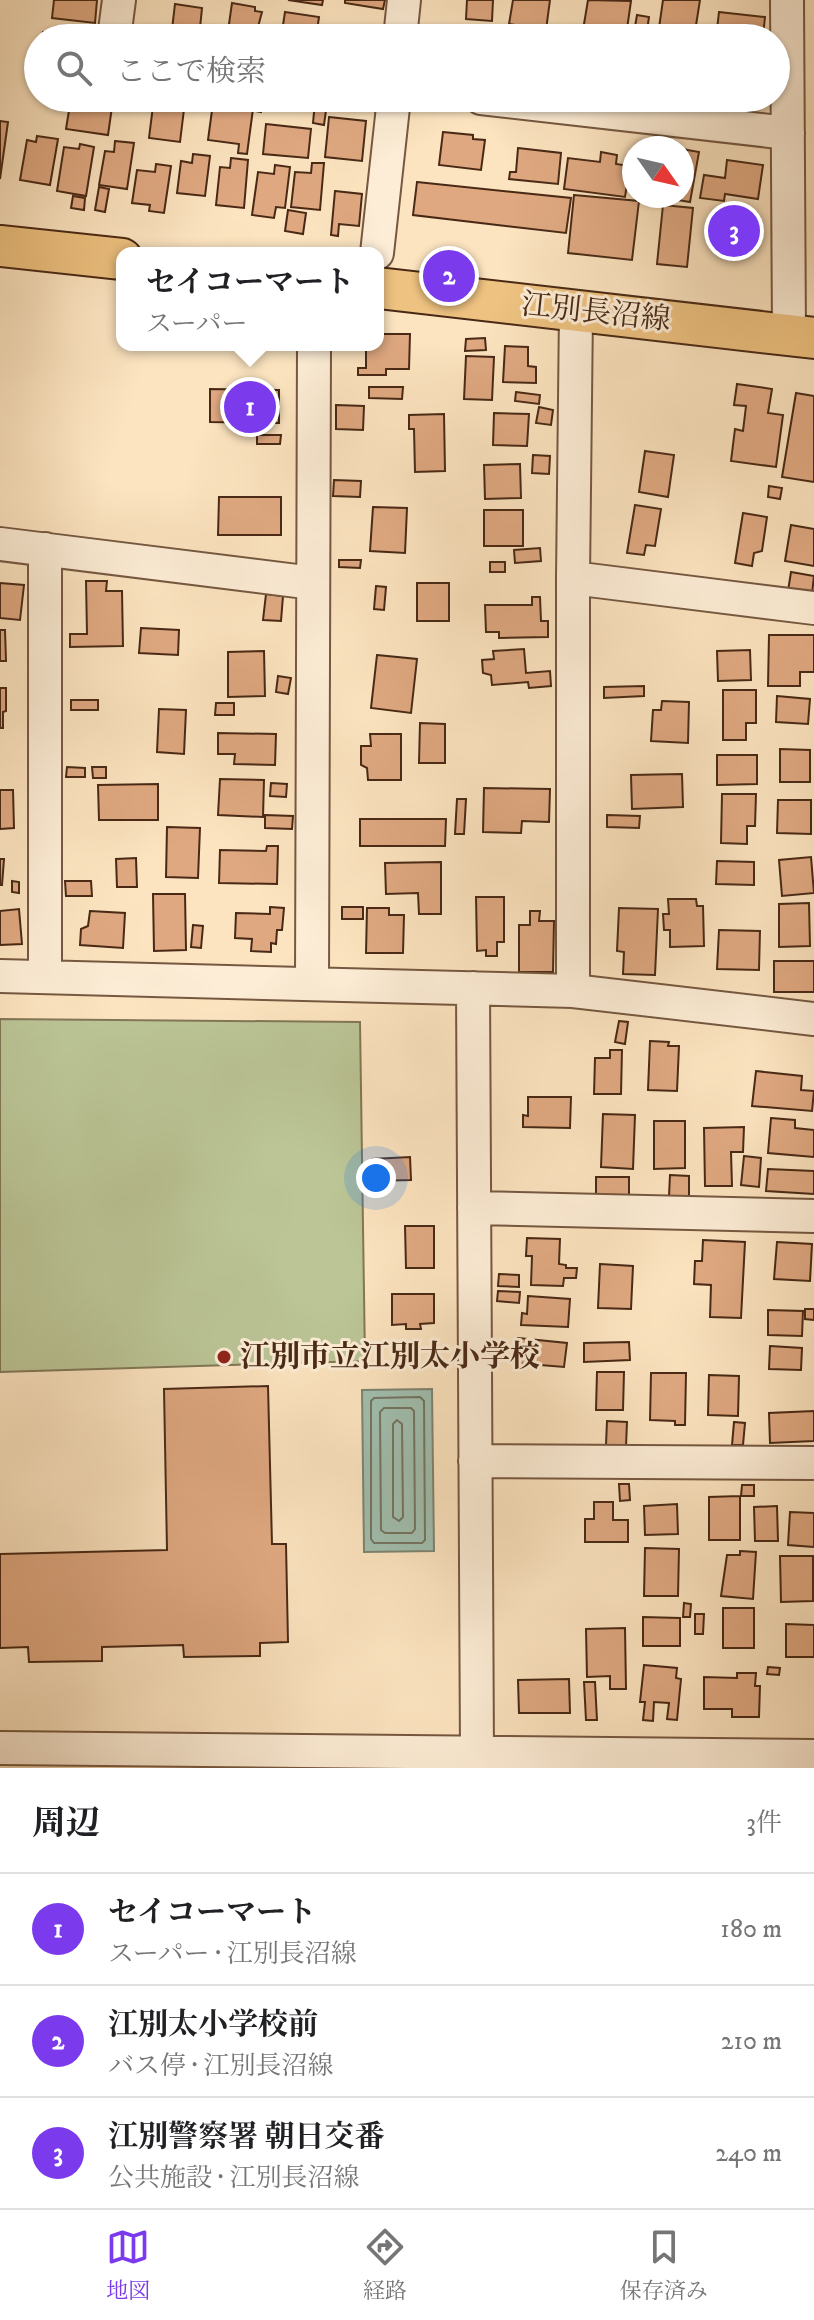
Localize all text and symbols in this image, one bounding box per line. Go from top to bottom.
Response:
search box [24,24,790,112]
icon: search [52,46,96,90]
text: ここで検索 [116,54,266,91]
north arrow [622,136,694,208]
pin: 3 [708,201,760,261]
pin: 2 [423,246,475,306]
popup [116,247,384,351]
text: セイコーマート [146,265,354,302]
street label: 江別長沼線 [519,287,673,339]
text: スーパー [146,308,247,341]
pin: 1 [224,377,276,437]
your location [356,1158,396,1198]
place label: 江別市立江別太小学校 [240,1339,540,1376]
marker: 江別市立江別太小学校 [215,1348,233,1366]
text: 周辺 [32,1803,100,1845]
text: 3件 [746,1807,782,1840]
text: セイコーマート [108,1895,316,1932]
text: 1 [53,1913,63,1946]
text: 180 m [720,1913,782,1946]
text: スーパー · 江別長沼線 [108,1938,357,1971]
text: 江別太小学校前 [108,2007,318,2044]
text: 2 [52,2025,64,2058]
text: 210 m [721,2025,782,2058]
text: バス停 · 江別長沼線 [108,2050,333,2083]
text: 江別警察署 朝日交番 [108,2119,384,2156]
text: 3 [53,2137,63,2170]
text: 240 m [715,2137,782,2170]
text: 公共施設 · 江別長沼線 [108,2162,359,2195]
tab: 地図 [106,2225,150,2305]
tab: 経路 [363,2225,407,2305]
tab: 保存済み [620,2225,708,2305]

